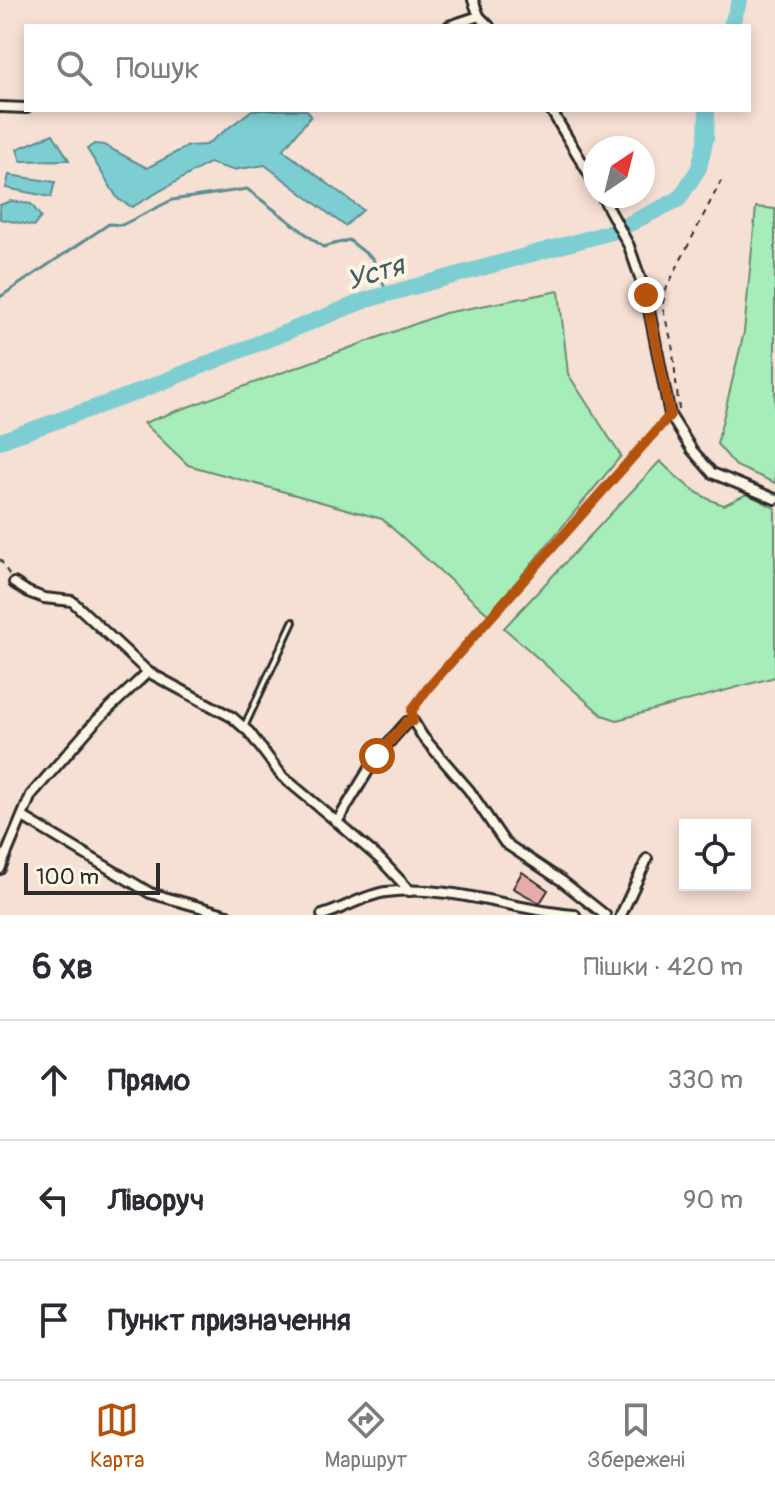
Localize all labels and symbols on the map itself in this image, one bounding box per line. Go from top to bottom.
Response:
north arrow [583,136,655,208]
water label: Устя [343,247,411,299]
route end [628,277,664,313]
route start [359,738,395,774]
scale bar [24,859,160,895]

